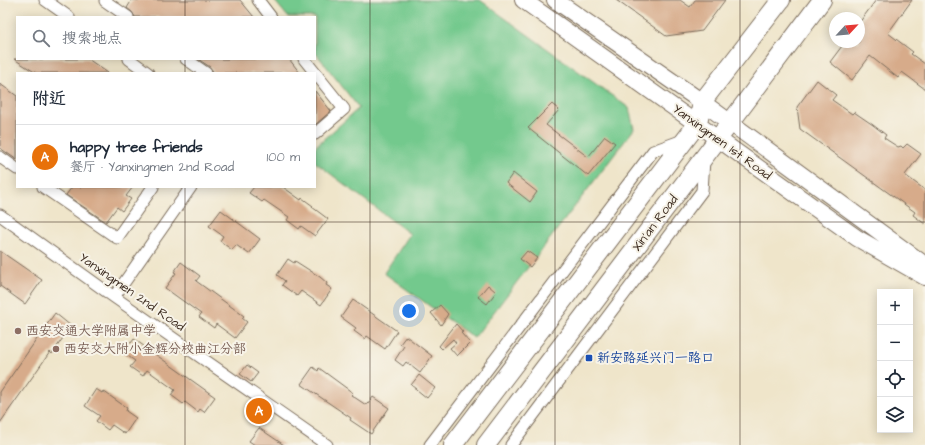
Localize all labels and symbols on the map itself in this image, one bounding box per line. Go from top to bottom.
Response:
north arrow [829,12,865,48]
street label: Yanxingmen 1st Road [668,100,776,185]
street label: Xin'an Road [628,191,682,255]
street label: Yanxingmen 2nd Road [75,249,189,336]
your location [399,301,419,321]
place label: 西安交通大学附属中学 [26,322,156,340]
marker: 西安交通大学附属中学 [13,326,23,336]
place label: 西安交大附小金辉分校曲江分部 [64,340,246,358]
marker: 西安交大附小金辉分校曲江分部 [51,344,61,354]
place label: 新安路延兴门一路口 [597,349,714,367]
marker: 新安路延兴门一路口 [584,353,594,363]
pin: A [246,396,272,426]

